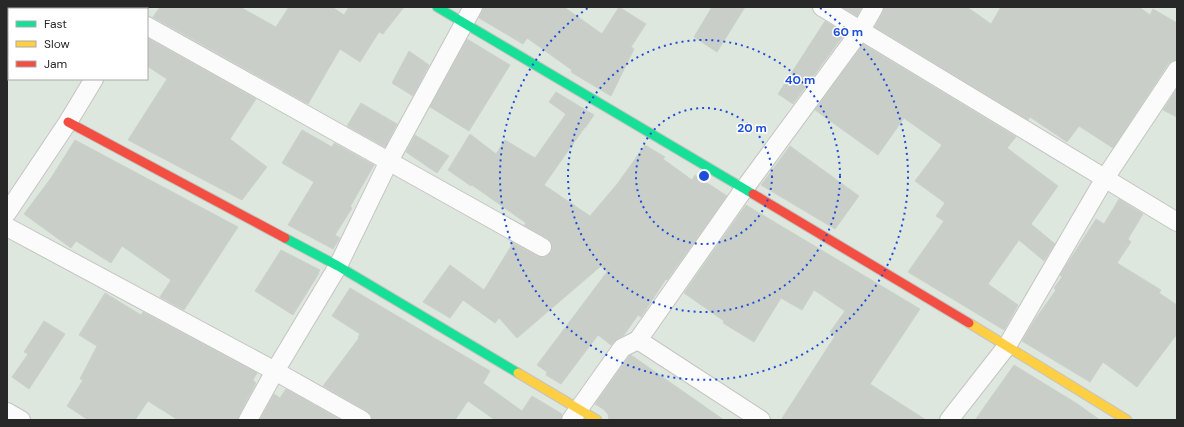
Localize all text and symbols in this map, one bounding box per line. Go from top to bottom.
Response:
legend [8,8,148,80]
text: Fast [44,16,67,32]
text: 60 m [833,24,863,40]
text: Slow [44,36,70,52]
text: Jam [44,56,67,72]
text: 40 m [785,72,815,88]
text: 20 m [737,120,767,136]
centre of rings [697,169,711,183]

